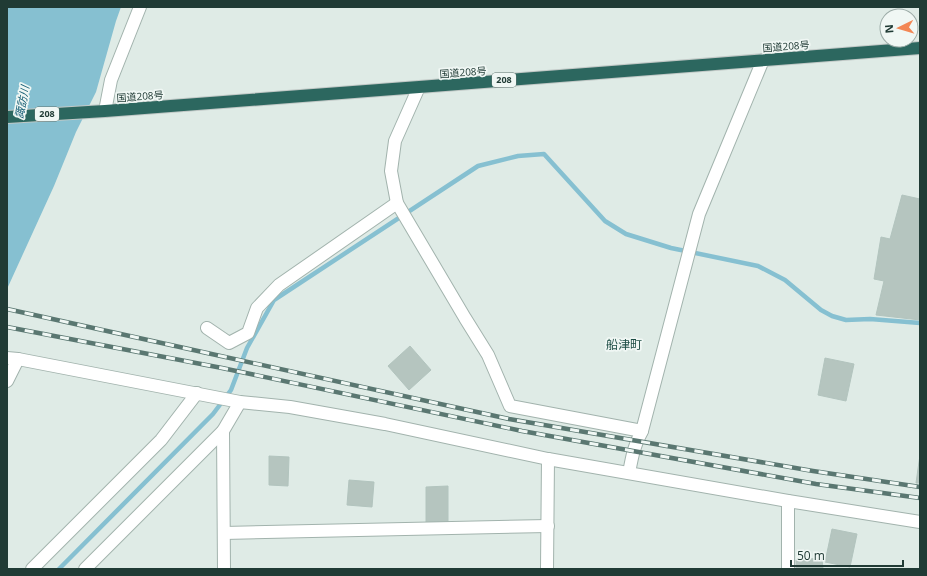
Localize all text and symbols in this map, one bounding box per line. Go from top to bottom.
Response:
north arrow [879,8,919,48]
text: N [881,24,896,34]
street label: 国道208号 [762,37,810,55]
street label: 国道208号 [439,63,487,81]
road number: 208 [492,73,516,87]
water label: 諏訪川 [11,83,32,120]
street label: 国道208号 [116,87,164,105]
road number: 208 [35,107,59,121]
district label: 船津町 [606,336,642,353]
scale bar [791,542,903,568]
text: 50 m [797,547,825,564]

